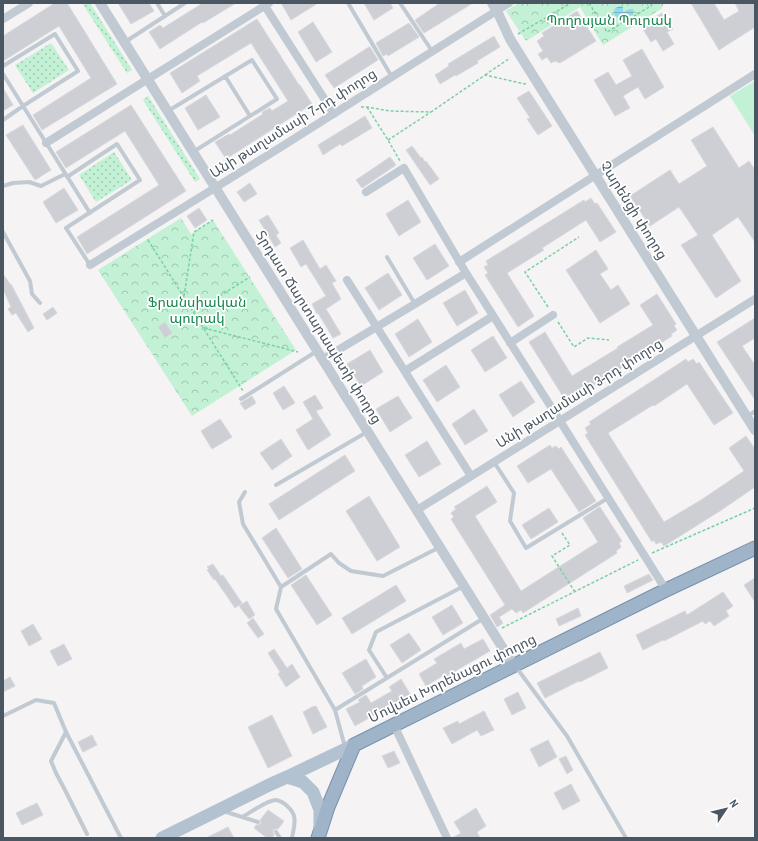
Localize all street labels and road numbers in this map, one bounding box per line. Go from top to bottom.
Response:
street label: Անի թաղամասի 7-րդ փողոց [206,64,380,182]
street label: Չարենցի փողոց [596,157,672,263]
street label: Տրդատ Ճարտարապետի փողոց [252,227,386,427]
street label: Անի թաղամասի 3-րդ փողոց [492,334,666,452]
street label: Մովսես Խորենացու փողոց [365,629,539,727]

